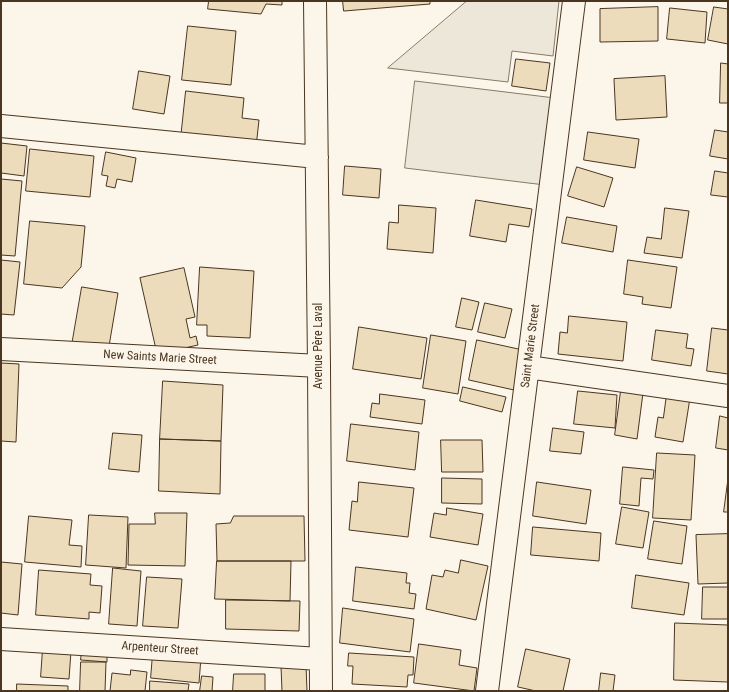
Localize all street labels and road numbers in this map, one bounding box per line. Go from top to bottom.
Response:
street label: Avenue Père Laval [312,303,326,389]
street label: Saint Marie Street [519,303,543,389]
street label: New Saints Marie Street [103,348,217,368]
street label: Arpenteur Street [121,639,199,659]

